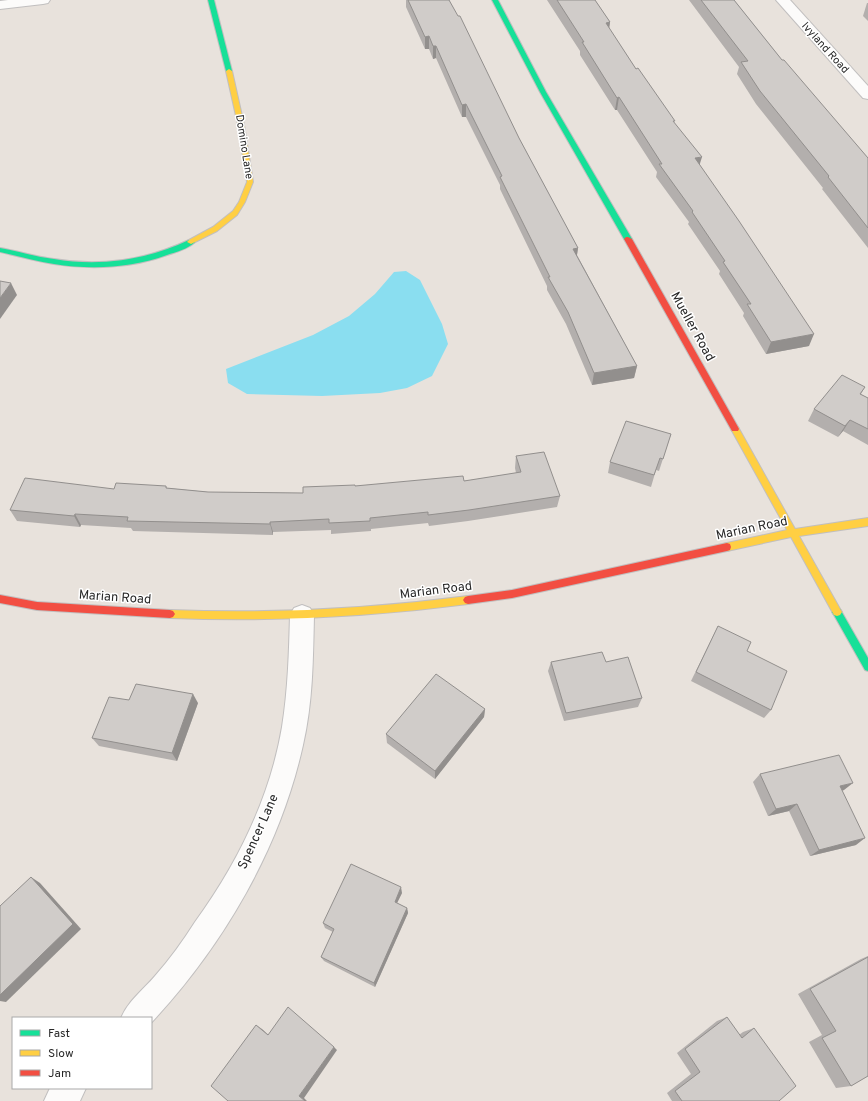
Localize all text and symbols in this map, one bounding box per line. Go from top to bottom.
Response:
street label: Ivyland Road [798,19,852,77]
street label: Domino Lane [232,114,256,180]
street label: Mueller Road [666,290,718,364]
street label: Marian Road [715,514,789,544]
street label: Marian Road [399,579,473,603]
street label: Marian Road [78,587,152,609]
street label: Spencer Lane [235,792,283,872]
legend [12,1017,152,1089]
text: Fast [48,1026,70,1042]
text: Slow [48,1046,74,1062]
text: Jam [48,1066,71,1082]

